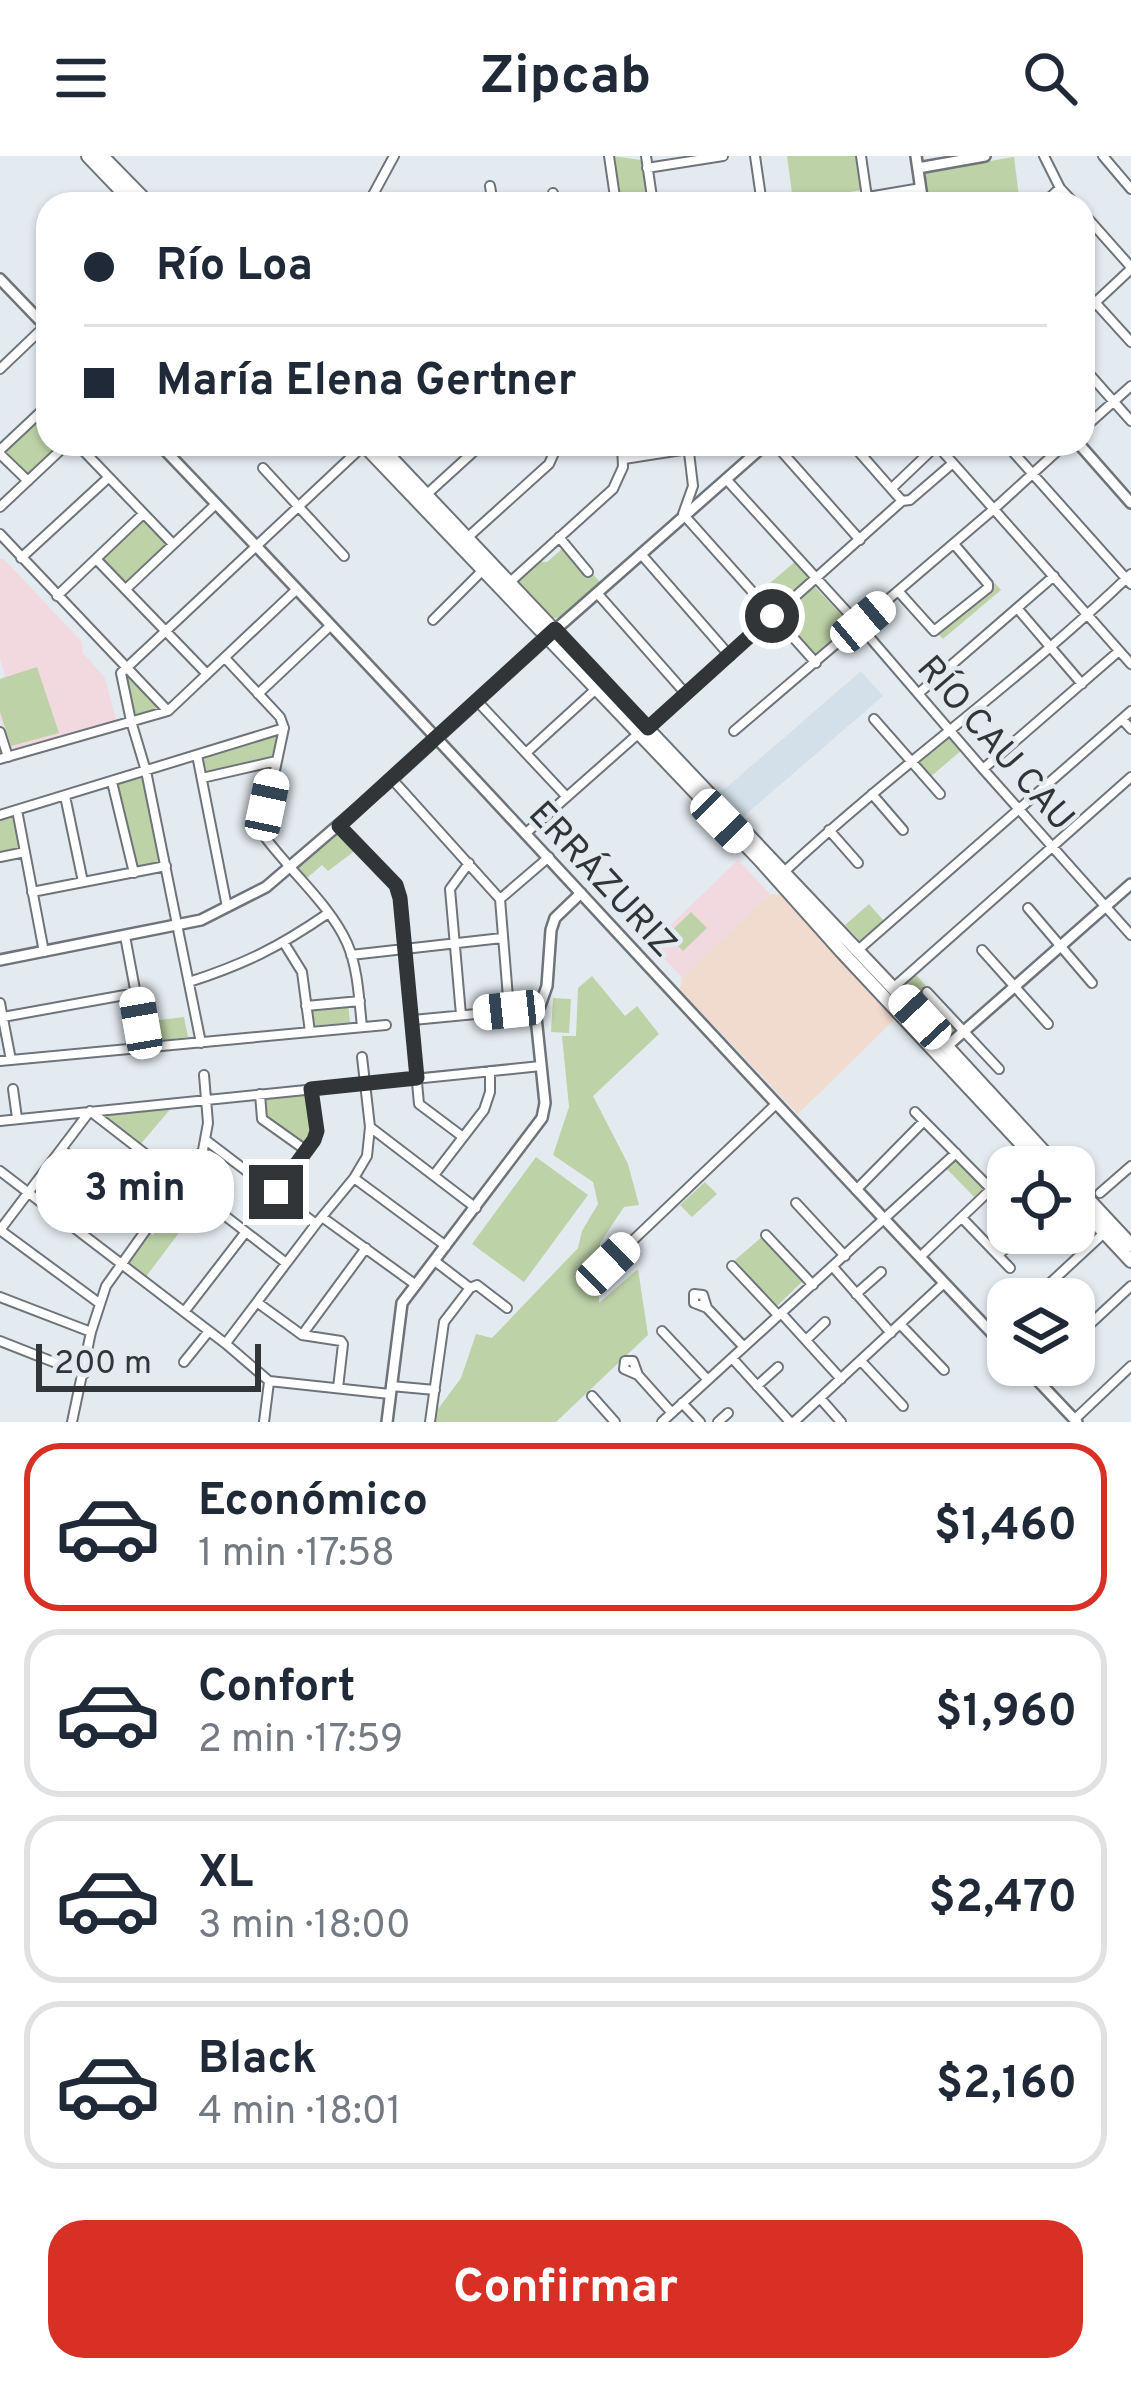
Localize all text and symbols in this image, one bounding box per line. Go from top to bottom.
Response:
text: Zipcab [480,44,651,113]
icon: menu [48,45,114,111]
icon: search [1017,45,1083,111]
text: Río Loa [156,239,313,296]
text: María Elena Gertner [156,354,577,411]
car [824,585,902,659]
route start [745,589,799,643]
street label: RÍO CAU CAU [905,646,1084,842]
car [242,766,292,844]
car [684,783,760,859]
street label: ERRÁZURIZ [517,791,687,969]
car [882,978,958,1056]
car [117,984,165,1062]
car [471,988,547,1032]
map controls [987,1146,1095,1386]
button: locate [987,1146,1095,1254]
callout: 3 min [36,1150,234,1234]
route end [249,1165,303,1219]
text: 3 min [84,1166,186,1215]
car [570,1226,646,1302]
button: layers [987,1278,1095,1386]
scale bar [36,1338,261,1391]
text: 200 m [54,1344,152,1386]
icon: car [54,1473,162,1581]
text: Económico [198,1474,428,1531]
text: $1,460 [934,1499,1077,1556]
text: 1 min · 17:58 [198,1531,395,1580]
icon: car [54,1659,162,1767]
text: Confort [198,1660,355,1717]
text: $1,960 [935,1685,1077,1742]
text: 2 min · 17:59 [198,1717,403,1766]
icon: car [54,1845,162,1953]
text: XL [198,1846,253,1903]
text: $2,470 [928,1871,1077,1928]
text: 3 min · 18:00 [198,1903,411,1952]
icon: car [54,2031,162,2139]
text: Black [198,2032,317,2089]
text: $2,160 [936,2057,1077,2114]
text: 4 min · 18:01 [198,2089,401,2138]
button: Confirmar [48,2220,1083,2358]

